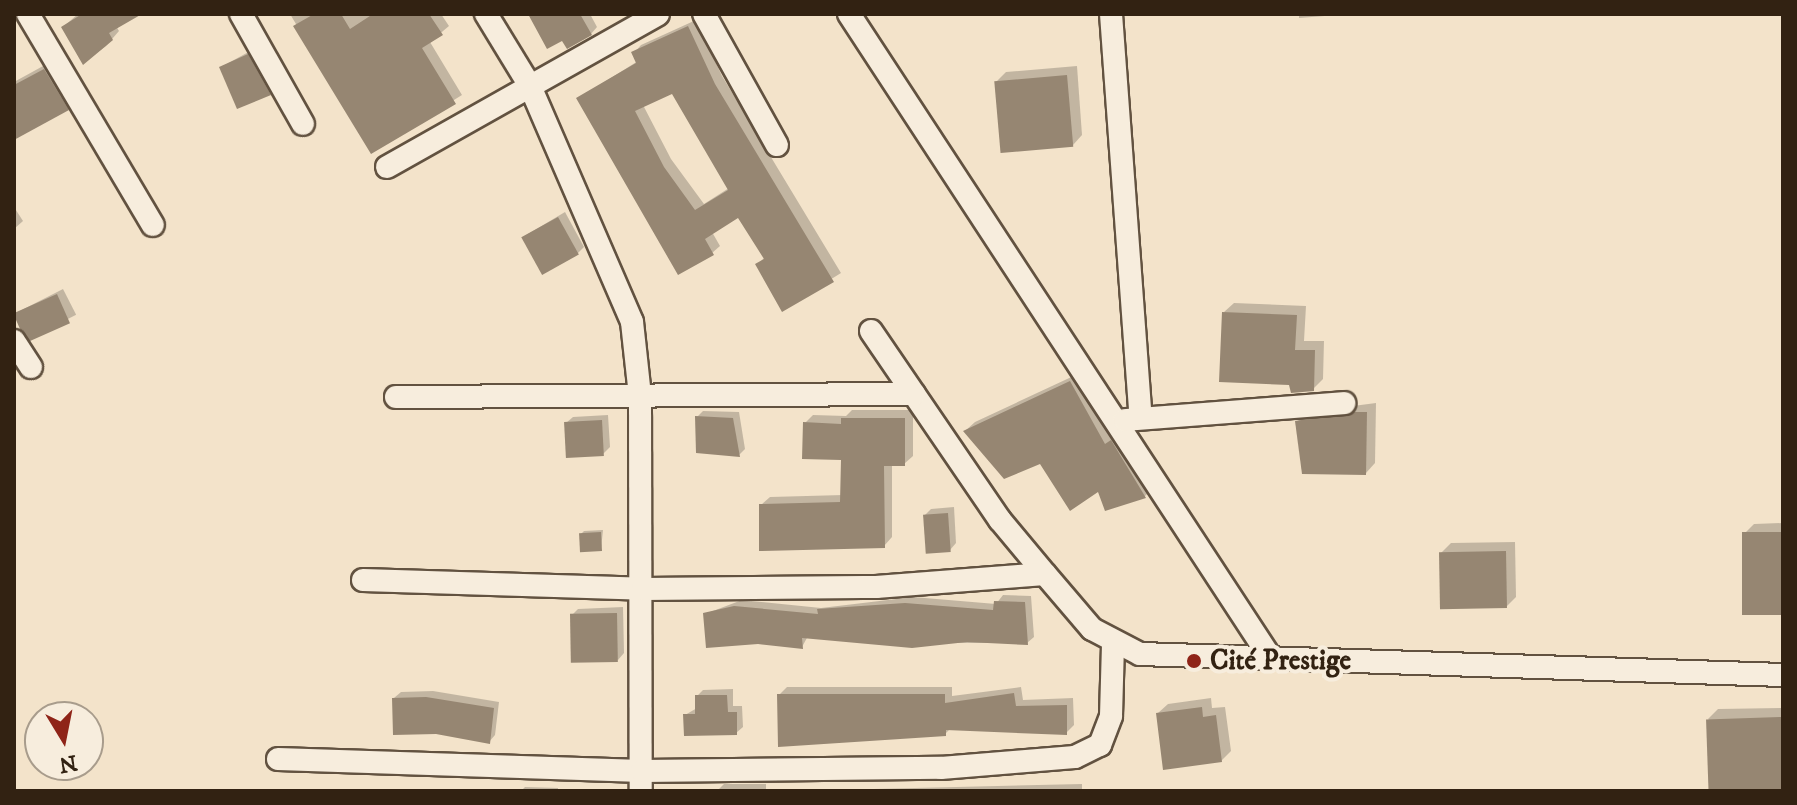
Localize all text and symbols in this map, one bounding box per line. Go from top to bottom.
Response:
place label: Cité Prestige [1210,644,1351,678]
marker: Cité Prestige [1185,652,1203,670]
north arrow [24,701,104,781]
text: N [57,748,79,778]

